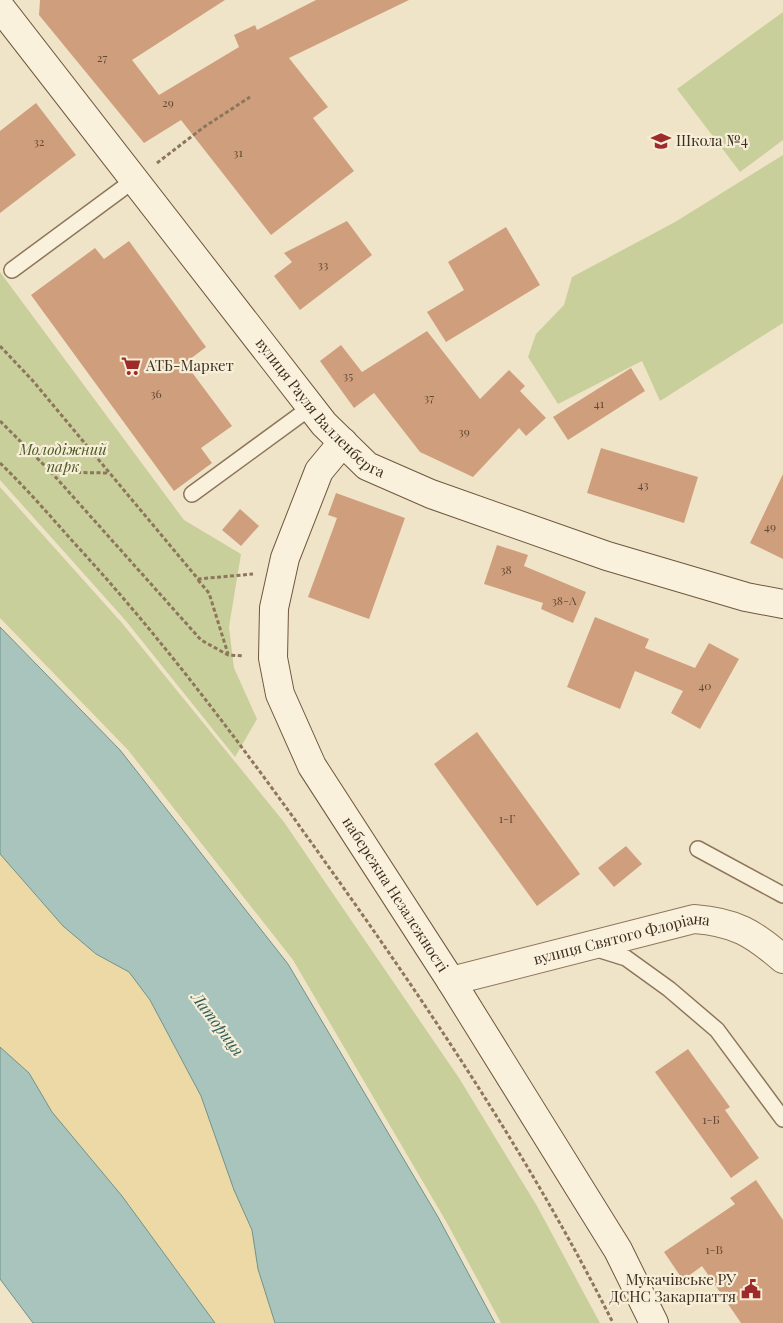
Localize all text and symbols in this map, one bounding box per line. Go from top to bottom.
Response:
house number: 27 [97,49,107,65]
house number: 29 [162,94,174,110]
school or university icon: Школа №4 [650,130,672,152]
place label: Школа №4 [676,130,748,150]
house number: 32 [33,133,45,149]
house number: 31 [233,144,243,160]
house number: 33 [318,256,328,272]
street label: вулиця Рауля Валленберга [252,333,389,482]
supermarket icon: АТБ-Маркет [120,355,142,377]
place label: АТБ-Маркет [145,355,234,375]
house number: 35 [343,367,353,383]
house number: 36 [150,385,162,401]
house number: 37 [424,389,434,405]
house number: 41 [594,395,605,411]
house number: 39 [458,423,470,439]
park label: Молодіжний парк [18,439,107,476]
house number: 43 [637,476,649,492]
house number: 49 [764,518,776,534]
house number: 38 [500,561,512,577]
house number: 38-А [551,592,577,608]
house number: 40 [698,677,712,693]
house number: 1-Г [499,810,516,826]
street label: набережна Незалежності [338,813,454,976]
street label: вулиця Святого Флоріана [531,908,712,969]
water label: Латориця [186,986,249,1060]
house number: 1-Б [702,1111,720,1127]
house number: 1-В [705,1241,723,1257]
place label: Мукачівське РУ ДСНС Закарпаття [610,1269,736,1306]
public building icon: Мукачівське РУ ДСНС Закарпаття [740,1278,762,1300]

